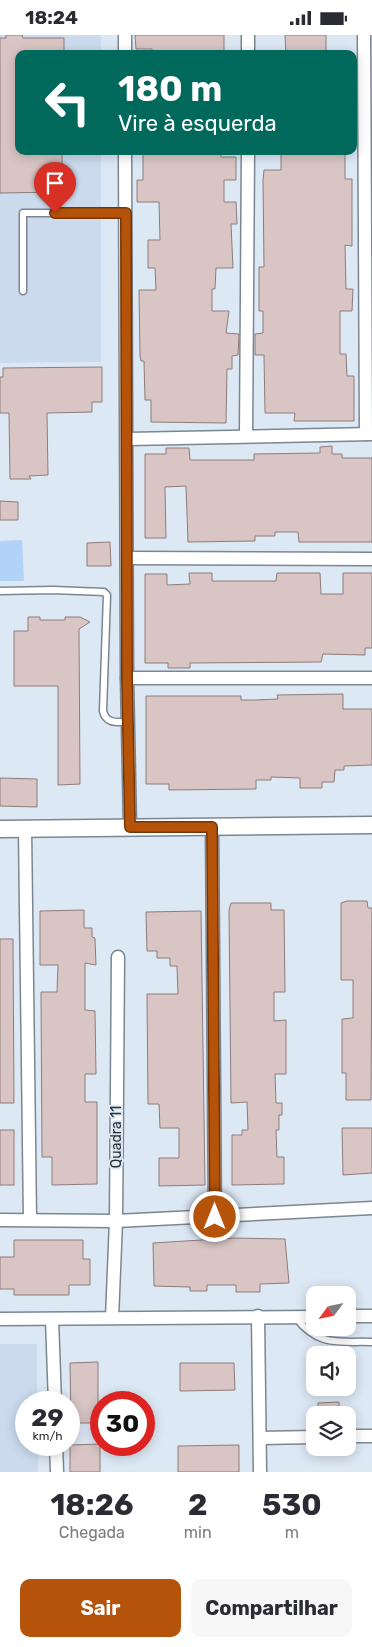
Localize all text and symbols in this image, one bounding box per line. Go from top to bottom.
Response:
text: 18:24 [25,6,78,29]
text: 180 m [118,68,222,110]
icon: left [35,70,100,135]
text: Vire à esquerda [118,110,277,137]
pin [34,162,76,213]
icon: arrive [41,169,69,197]
street label: Quadra 11 [108,1106,125,1168]
position arrow [188,1190,240,1242]
north arrow [306,1286,356,1336]
map controls [306,1286,356,1456]
button: sound [306,1346,356,1396]
speed limit sign: 30 [90,1391,155,1456]
text: 29 [31,1403,64,1432]
button: layers [306,1406,356,1456]
text: km/h [33,1429,62,1443]
text: 18:26 [50,1487,133,1523]
text: 2 [188,1487,207,1523]
text: 530 [262,1487,322,1523]
text: Chegada [59,1523,125,1542]
text: min [184,1523,212,1542]
text: m [285,1523,299,1542]
button: Sair [20,1579,181,1637]
button: Compartilhar [191,1579,352,1637]

